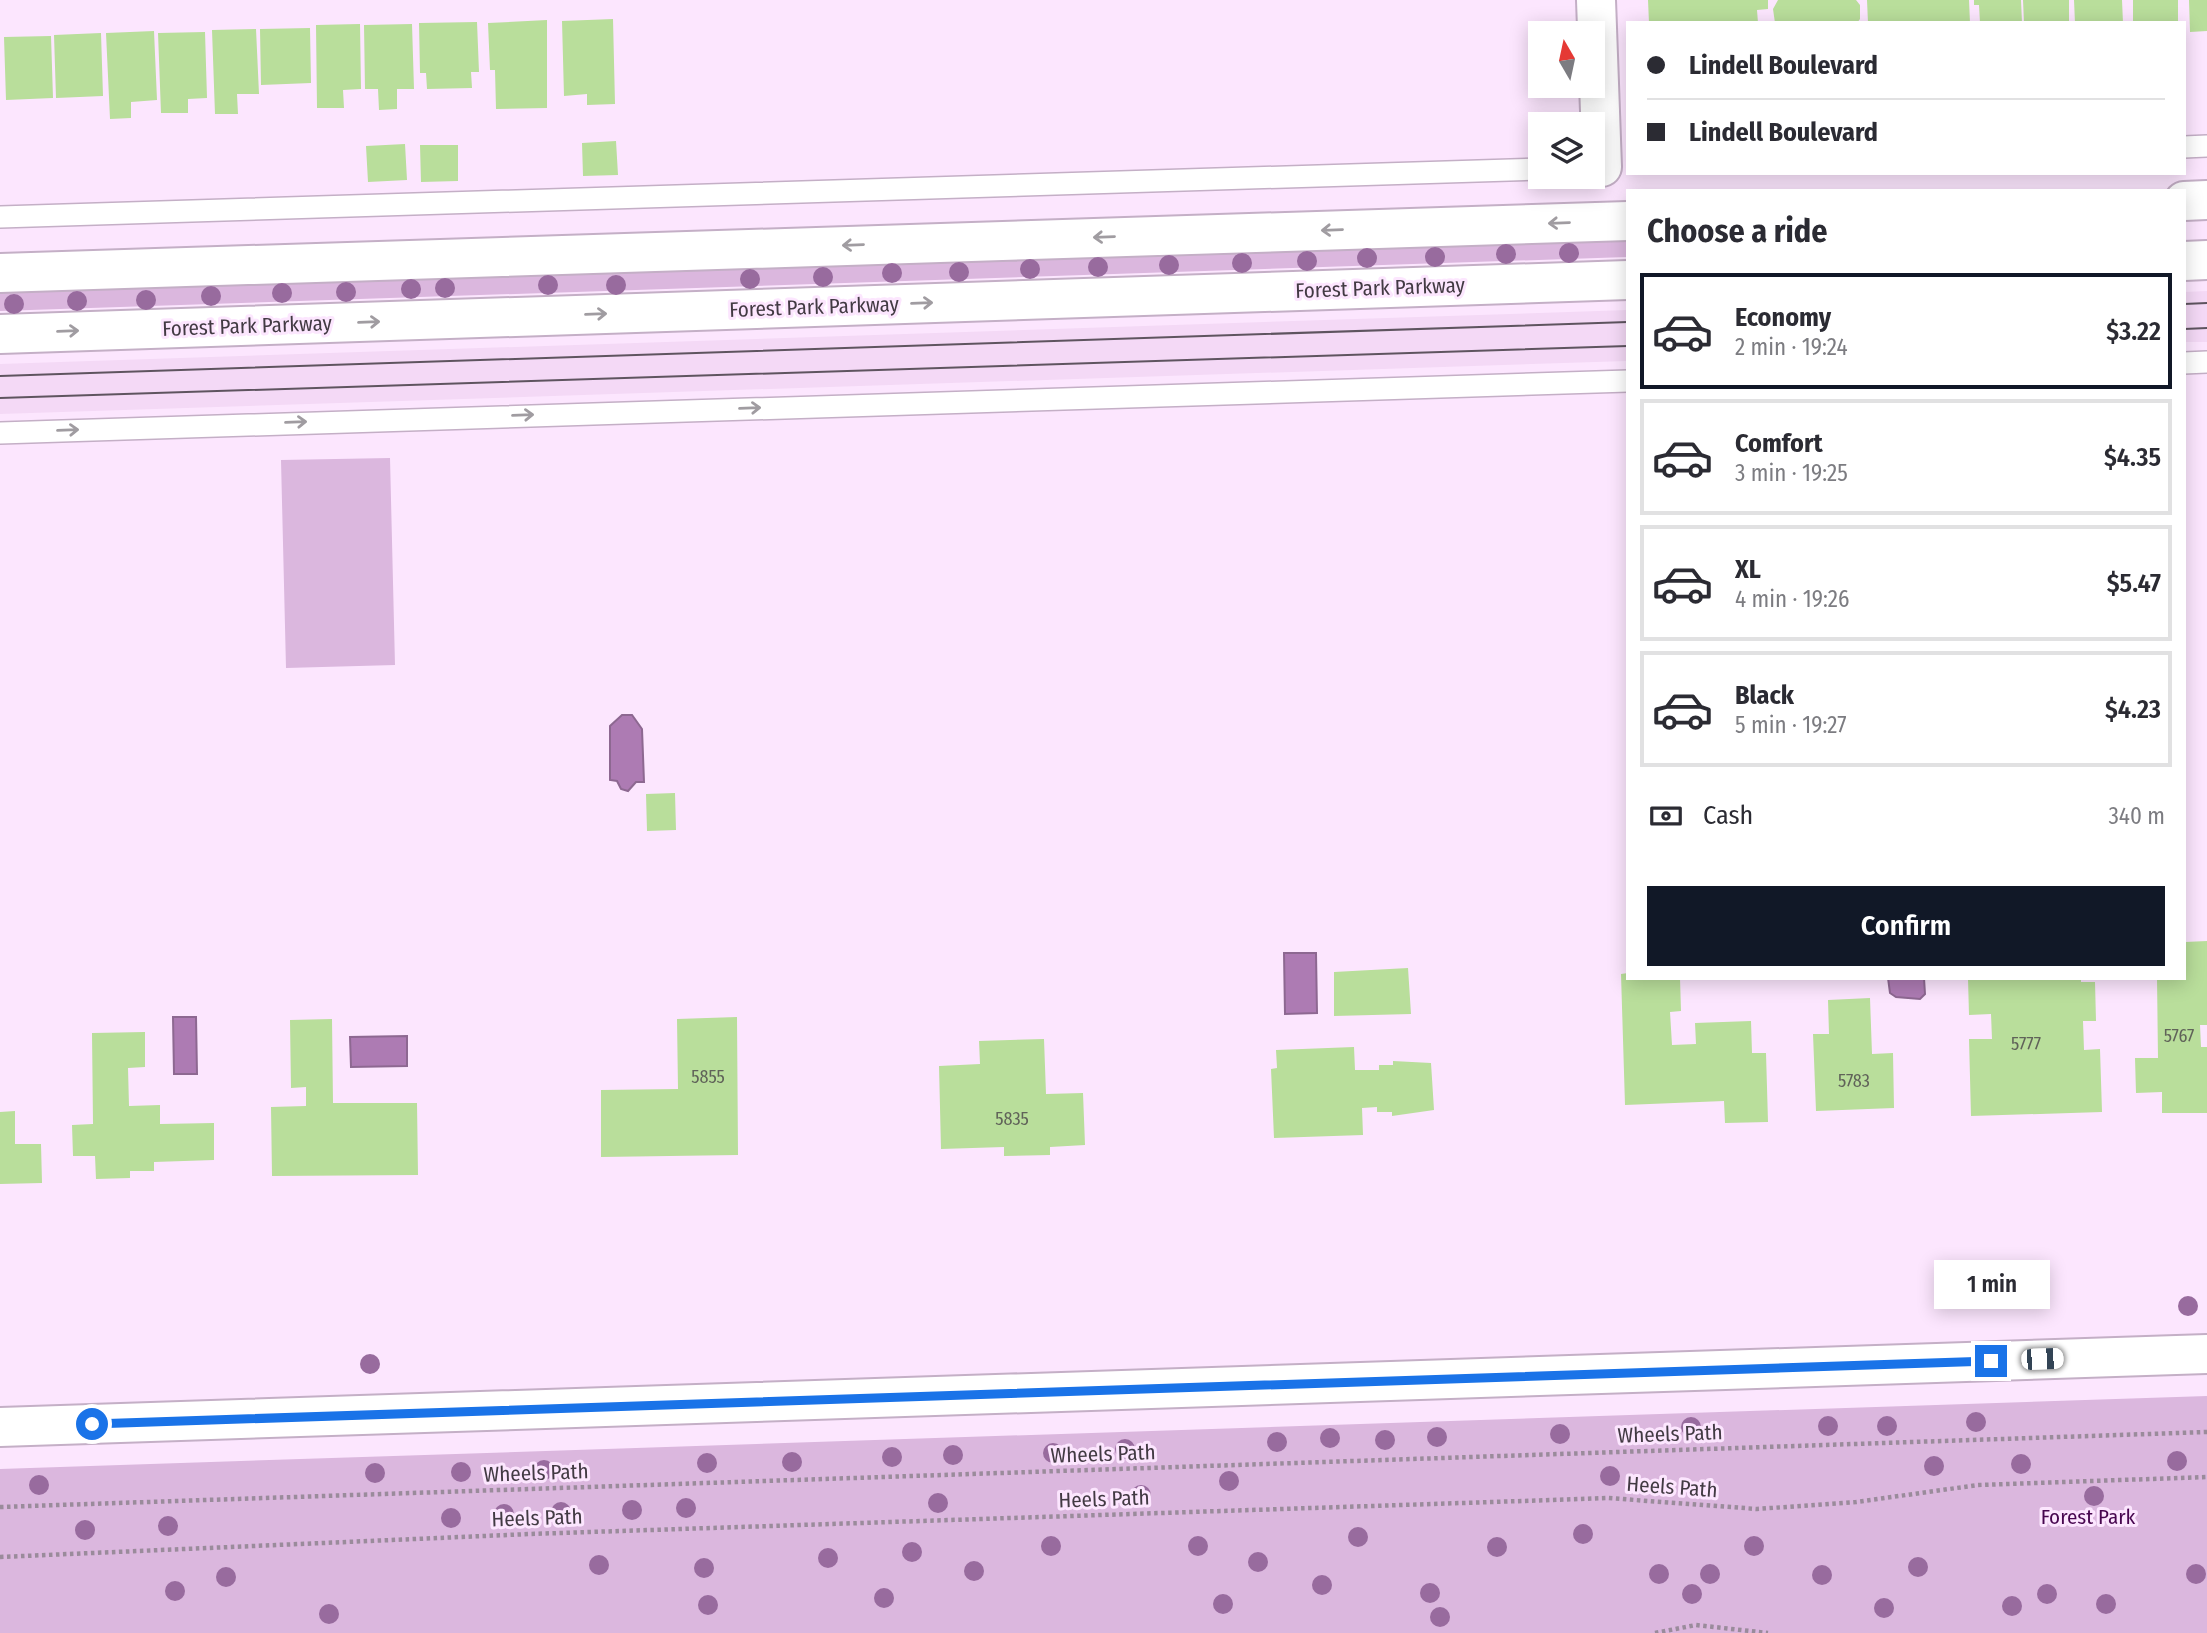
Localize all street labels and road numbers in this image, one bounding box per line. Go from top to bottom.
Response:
street label: Forest Park Parkway [1295,272,1466,304]
street label: Forest Park Parkway [729,291,900,323]
street label: Forest Park Parkway [162,310,333,342]
street label: Wheels Path [1617,1419,1723,1449]
street label: Wheels Path [1050,1439,1156,1469]
street label: Wheels Path [483,1458,589,1488]
street label: Heels Path [1626,1471,1718,1503]
street label: Heels Path [1058,1484,1150,1514]
street label: Heels Path [491,1503,583,1533]

